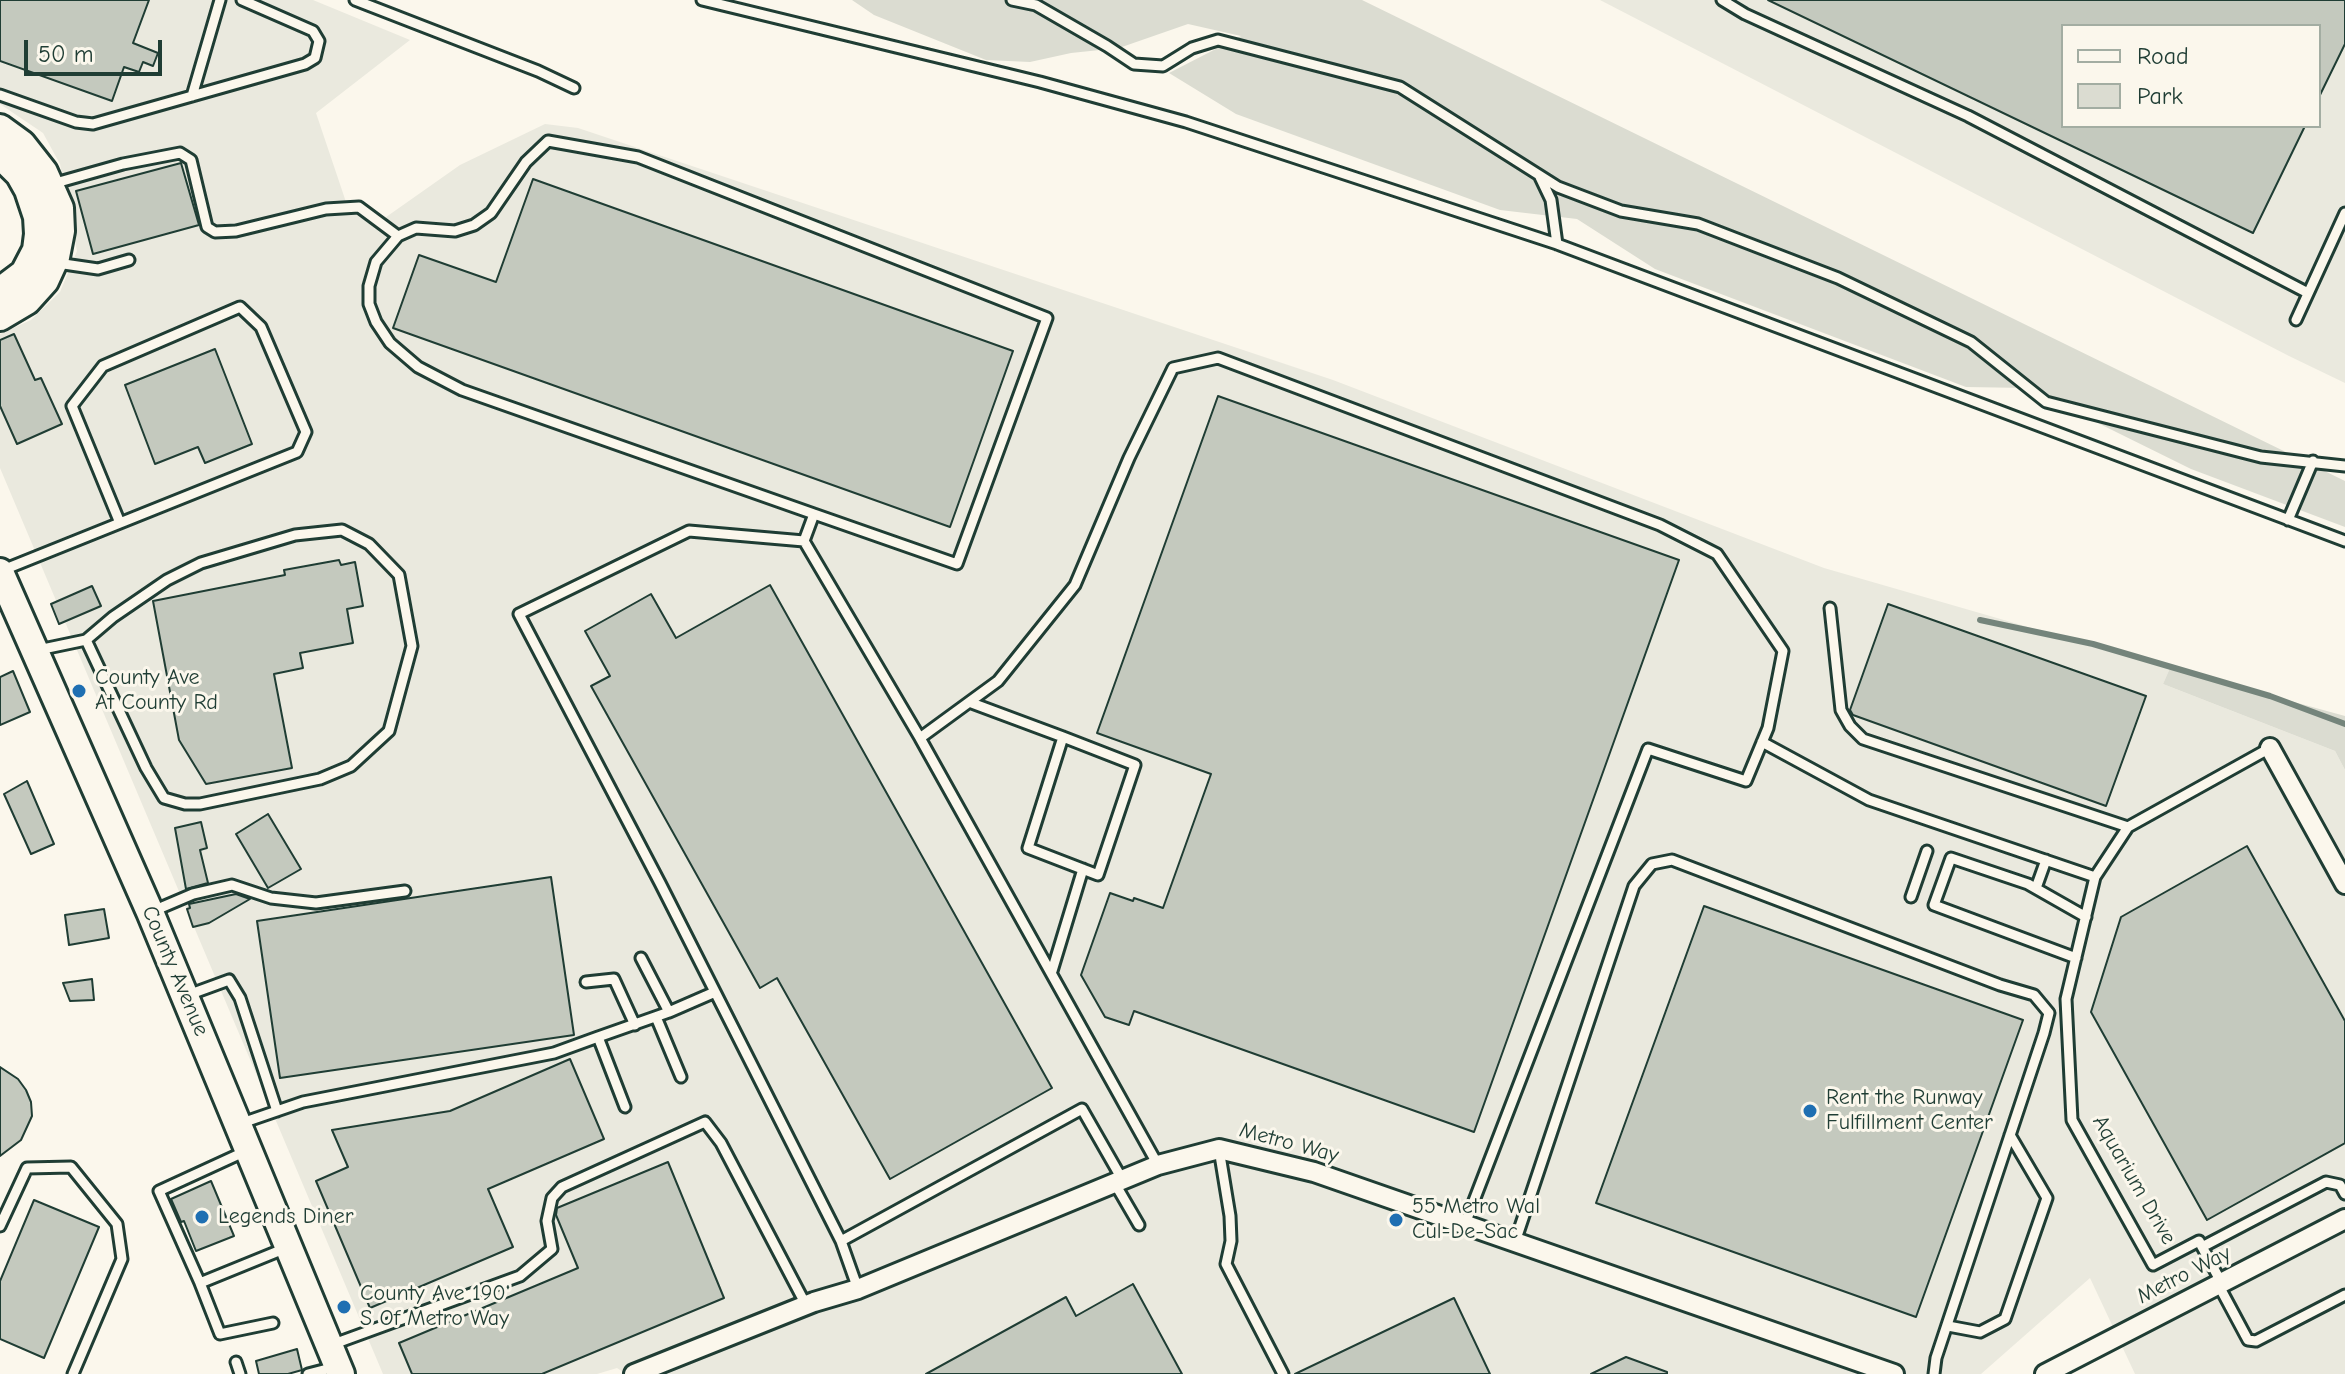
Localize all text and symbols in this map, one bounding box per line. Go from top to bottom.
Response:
scale bar [28,24,166,74]
legend [2061,24,2321,128]
text: 50 m [38,40,94,68]
text: Road [2137,42,2189,70]
text: Park [2137,82,2183,110]
place label: County Ave At County Rd [95,665,218,716]
marker: County Ave At County Rd [70,682,88,700]
street label: County Avenue [136,902,214,1040]
place label: Rent the Runway Fulfillment Center [1826,1085,1993,1136]
marker: Rent the Runway Fulfillment Center [1801,1102,1819,1120]
street label: Aquarium Drive [2086,1111,2182,1249]
street label: Metro Way [1236,1117,1342,1169]
place label: 55 Metro Wal Cul-De-Sac [1412,1194,1540,1246]
place label: Legends Diner [218,1204,353,1230]
marker: Legends Diner [193,1208,211,1226]
marker: 55 Metro Wal Cul-De-Sac [1387,1211,1405,1229]
street label: Metro Way [2133,1240,2235,1310]
place label: County Ave 190' S Of Metro Way [360,1281,510,1332]
marker: County Ave 190' S Of Metro Way [335,1298,353,1316]

